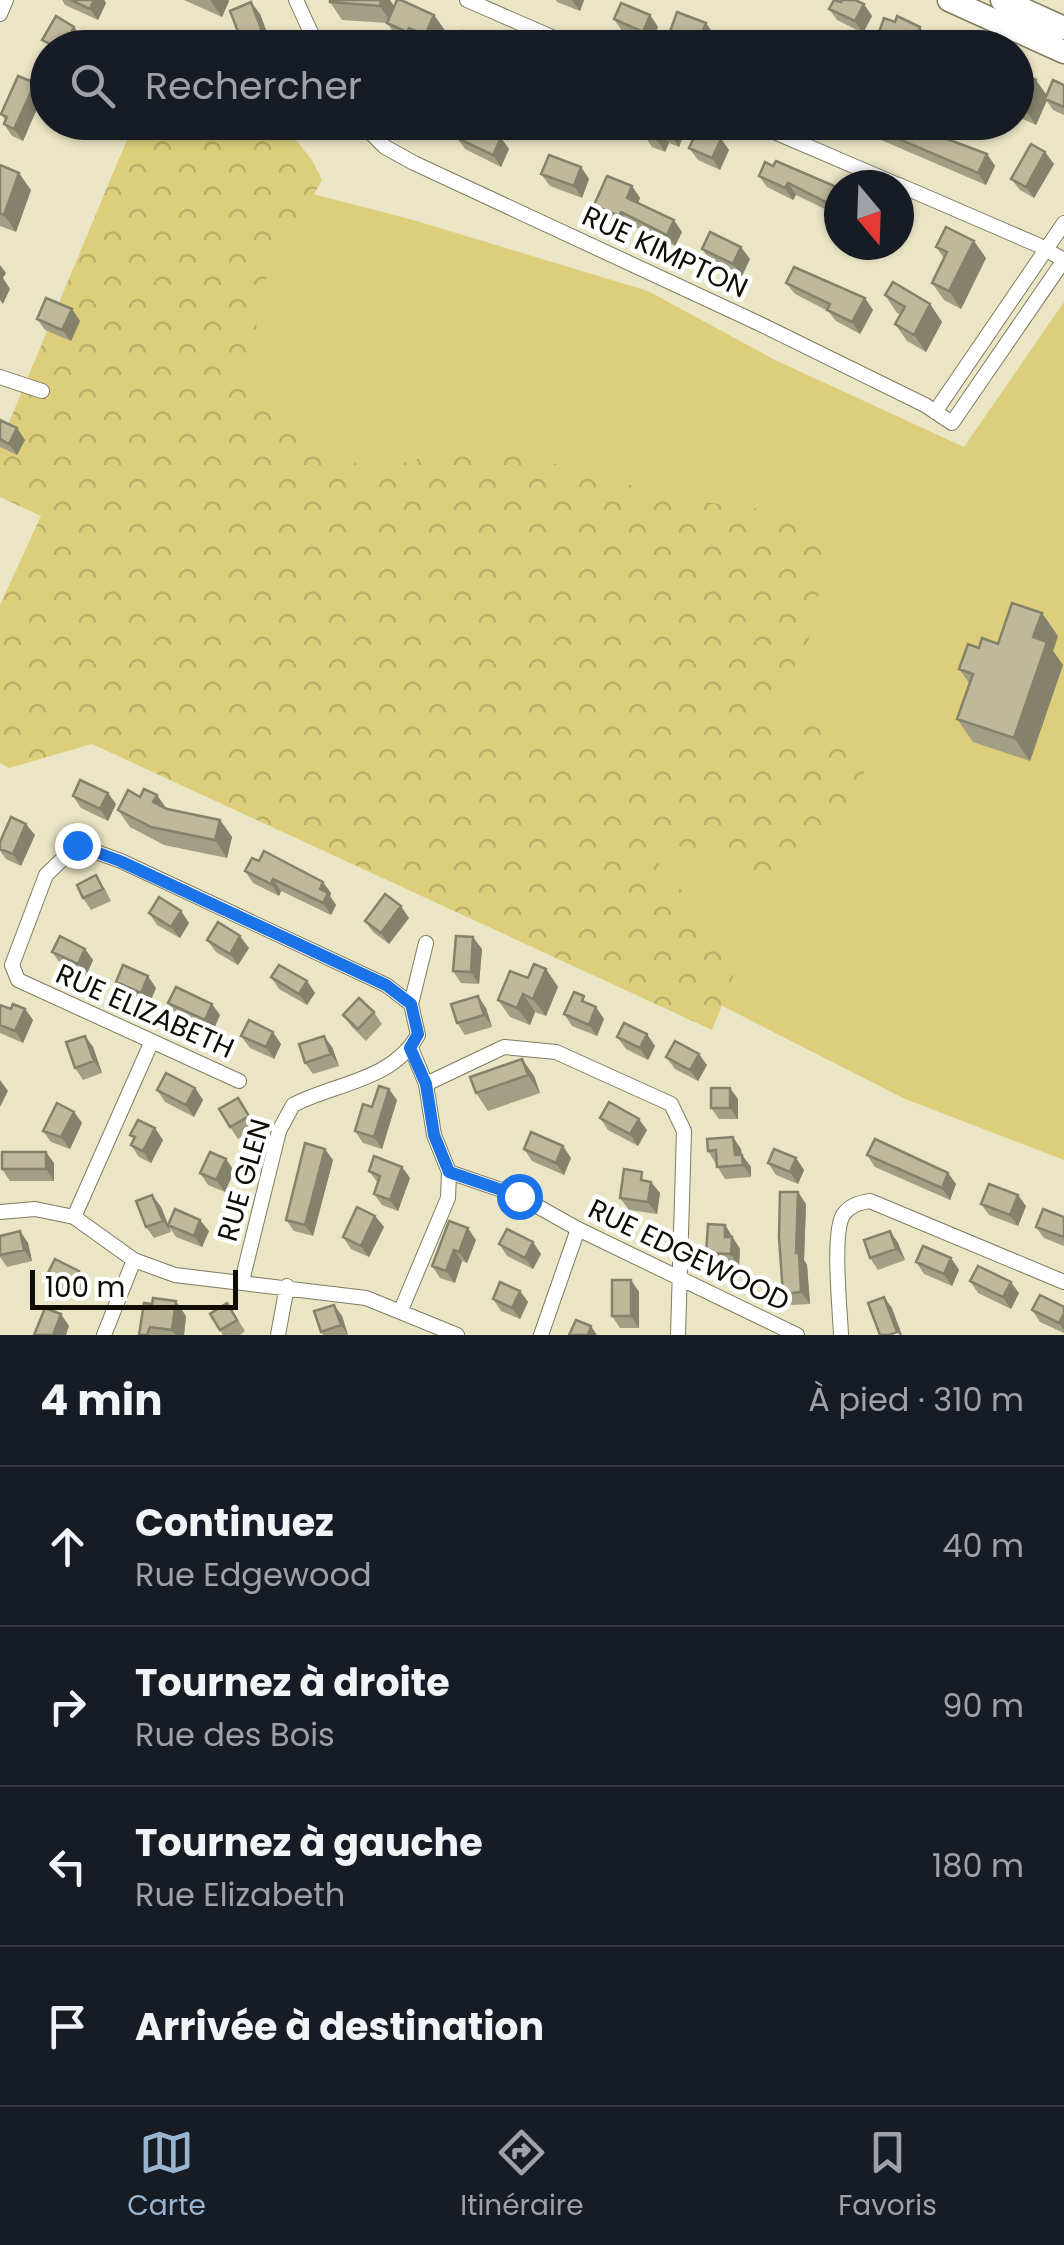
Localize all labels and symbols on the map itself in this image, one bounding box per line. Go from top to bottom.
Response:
north arrow [824,170,914,260]
street label: RUE KIMPTON [576,197,754,307]
route end [55,823,101,869]
street label: RUE ELIZABETH [50,954,240,1068]
street label: RUE GLEN [208,1114,280,1246]
route start [497,1174,543,1220]
street label: RUE EDGEWOOD [582,1189,796,1321]
scale bar [30,1265,238,1310]

